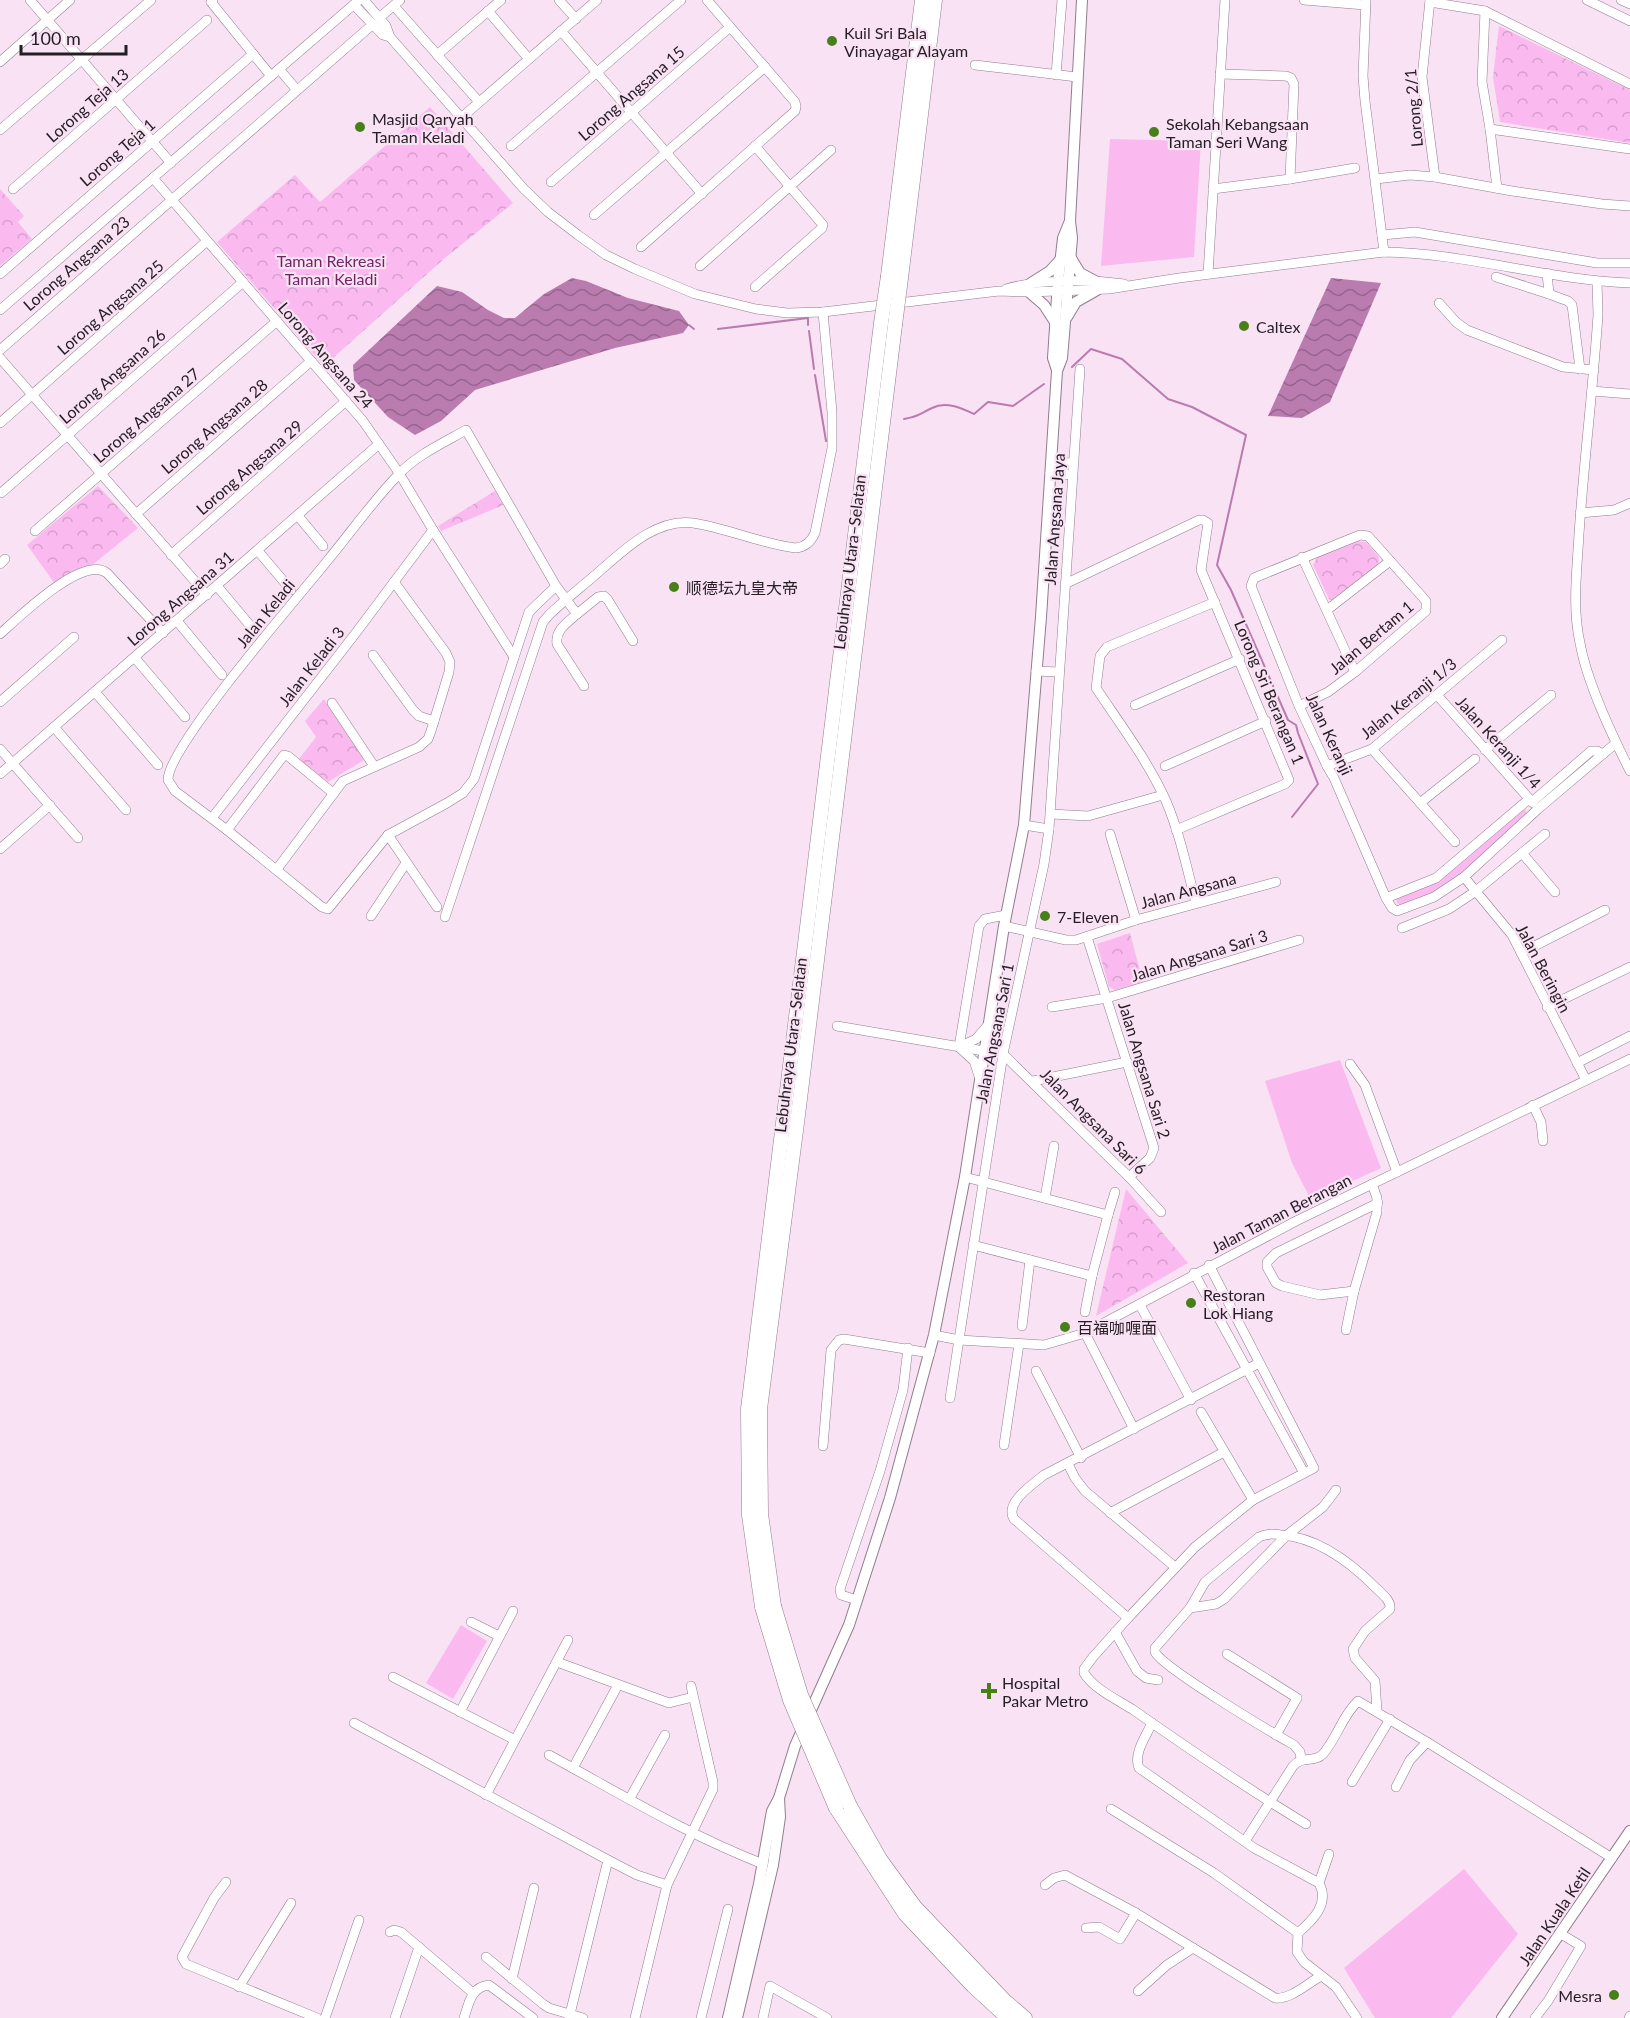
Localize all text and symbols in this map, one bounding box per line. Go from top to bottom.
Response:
scale bar [21,18,126,56]
place label: Kuil Sri Bala Vinayagar Alayam [844,23,968,60]
text: 100 m [30,27,81,49]
marker: Kuil Sri Bala Vinayagar Alayam [825,34,839,48]
street label: Lorong Angsana 15 [574,42,688,144]
street label: Lorong Teja 13 [42,64,132,146]
street label: Lorong 2/1 [1400,68,1426,148]
place label: Masjid Qaryah Taman Keladi [372,109,474,146]
street label: Lorong Teja 1 [76,114,158,190]
place label: Sekolah Kebangsaan Taman Seri Wang [1166,114,1309,151]
marker: Masjid Qaryah Taman Keladi [353,120,367,134]
marker: Sekolah Kebangsaan Taman Seri Wang [1147,125,1161,139]
street label: Lorong Angsana 23 [19,212,133,314]
park label: Taman Rekreasi Taman Keladi [277,251,385,288]
street label: Lorong Angsana 25 [53,256,167,358]
street label: Lorong Angsana 24 [275,298,377,412]
place label: Caltex [1256,317,1300,336]
marker: Caltex [1237,319,1251,333]
street label: Lorong Angsana 26 [55,325,169,427]
street label: Lorong Angsana 27 [89,364,203,466]
street label: Lorong Angsana 28 [157,375,271,477]
street label: Lorong Angsana 29 [192,416,306,518]
street label: Jalan Angsana Jaya [1040,452,1068,586]
street label: Lebuhraya Utara–Selatan [829,473,869,651]
street label: Lorong Angsana 31 [123,547,237,649]
street label: Jalan Keladi [232,575,298,651]
place label: 顺德坛九皇大帝 [686,578,798,597]
marker: 顺德坛九皇大帝 [667,580,681,594]
street label: Jalan Bertam 1 [1325,596,1417,678]
street label: Lorong Sri Berangan 1 [1231,617,1309,767]
street label: Jalan Keladi 3 [274,623,348,709]
street label: Jalan Keranji 1/3 [1356,654,1460,742]
street label: Jalan Keranji [1303,690,1357,778]
street label: Jalan Keranji 1/4 [1453,692,1545,792]
street label: Jalan Angsana [1138,868,1238,912]
place label: 7-Eleven [1057,907,1119,926]
marker: 7-Eleven [1038,909,1052,923]
street label: Jalan Beringin [1513,920,1575,1016]
street label: Jalan Angsana Sari 3 [1128,925,1270,985]
street label: Lebuhraya Utara–Selatan [770,956,810,1134]
street label: Jalan Angsana Sari 1 [971,961,1017,1105]
street label: Jalan Angsana Sari 2 [1115,999,1175,1141]
street label: Jalan Angsana Sari 6 [1037,1064,1151,1178]
street label: Jalan Taman Berangan [1208,1169,1354,1257]
place label: Restoran Lok Hiang [1203,1285,1273,1322]
marker: Restoran Lok Hiang [1184,1296,1198,1310]
place label: 百福咖喱面 [1077,1318,1157,1337]
marker: 百福咖喱面 [1058,1320,1072,1334]
place label: Hospital Pakar Metro [1002,1673,1088,1710]
marker: Hospital Pakar Metro [980,1682,998,1700]
street label: Jalan Kuala Ketil [1514,1863,1594,1969]
place label: Mesra [1558,1986,1602,2005]
marker: Mesra [1607,1988,1621,2002]

